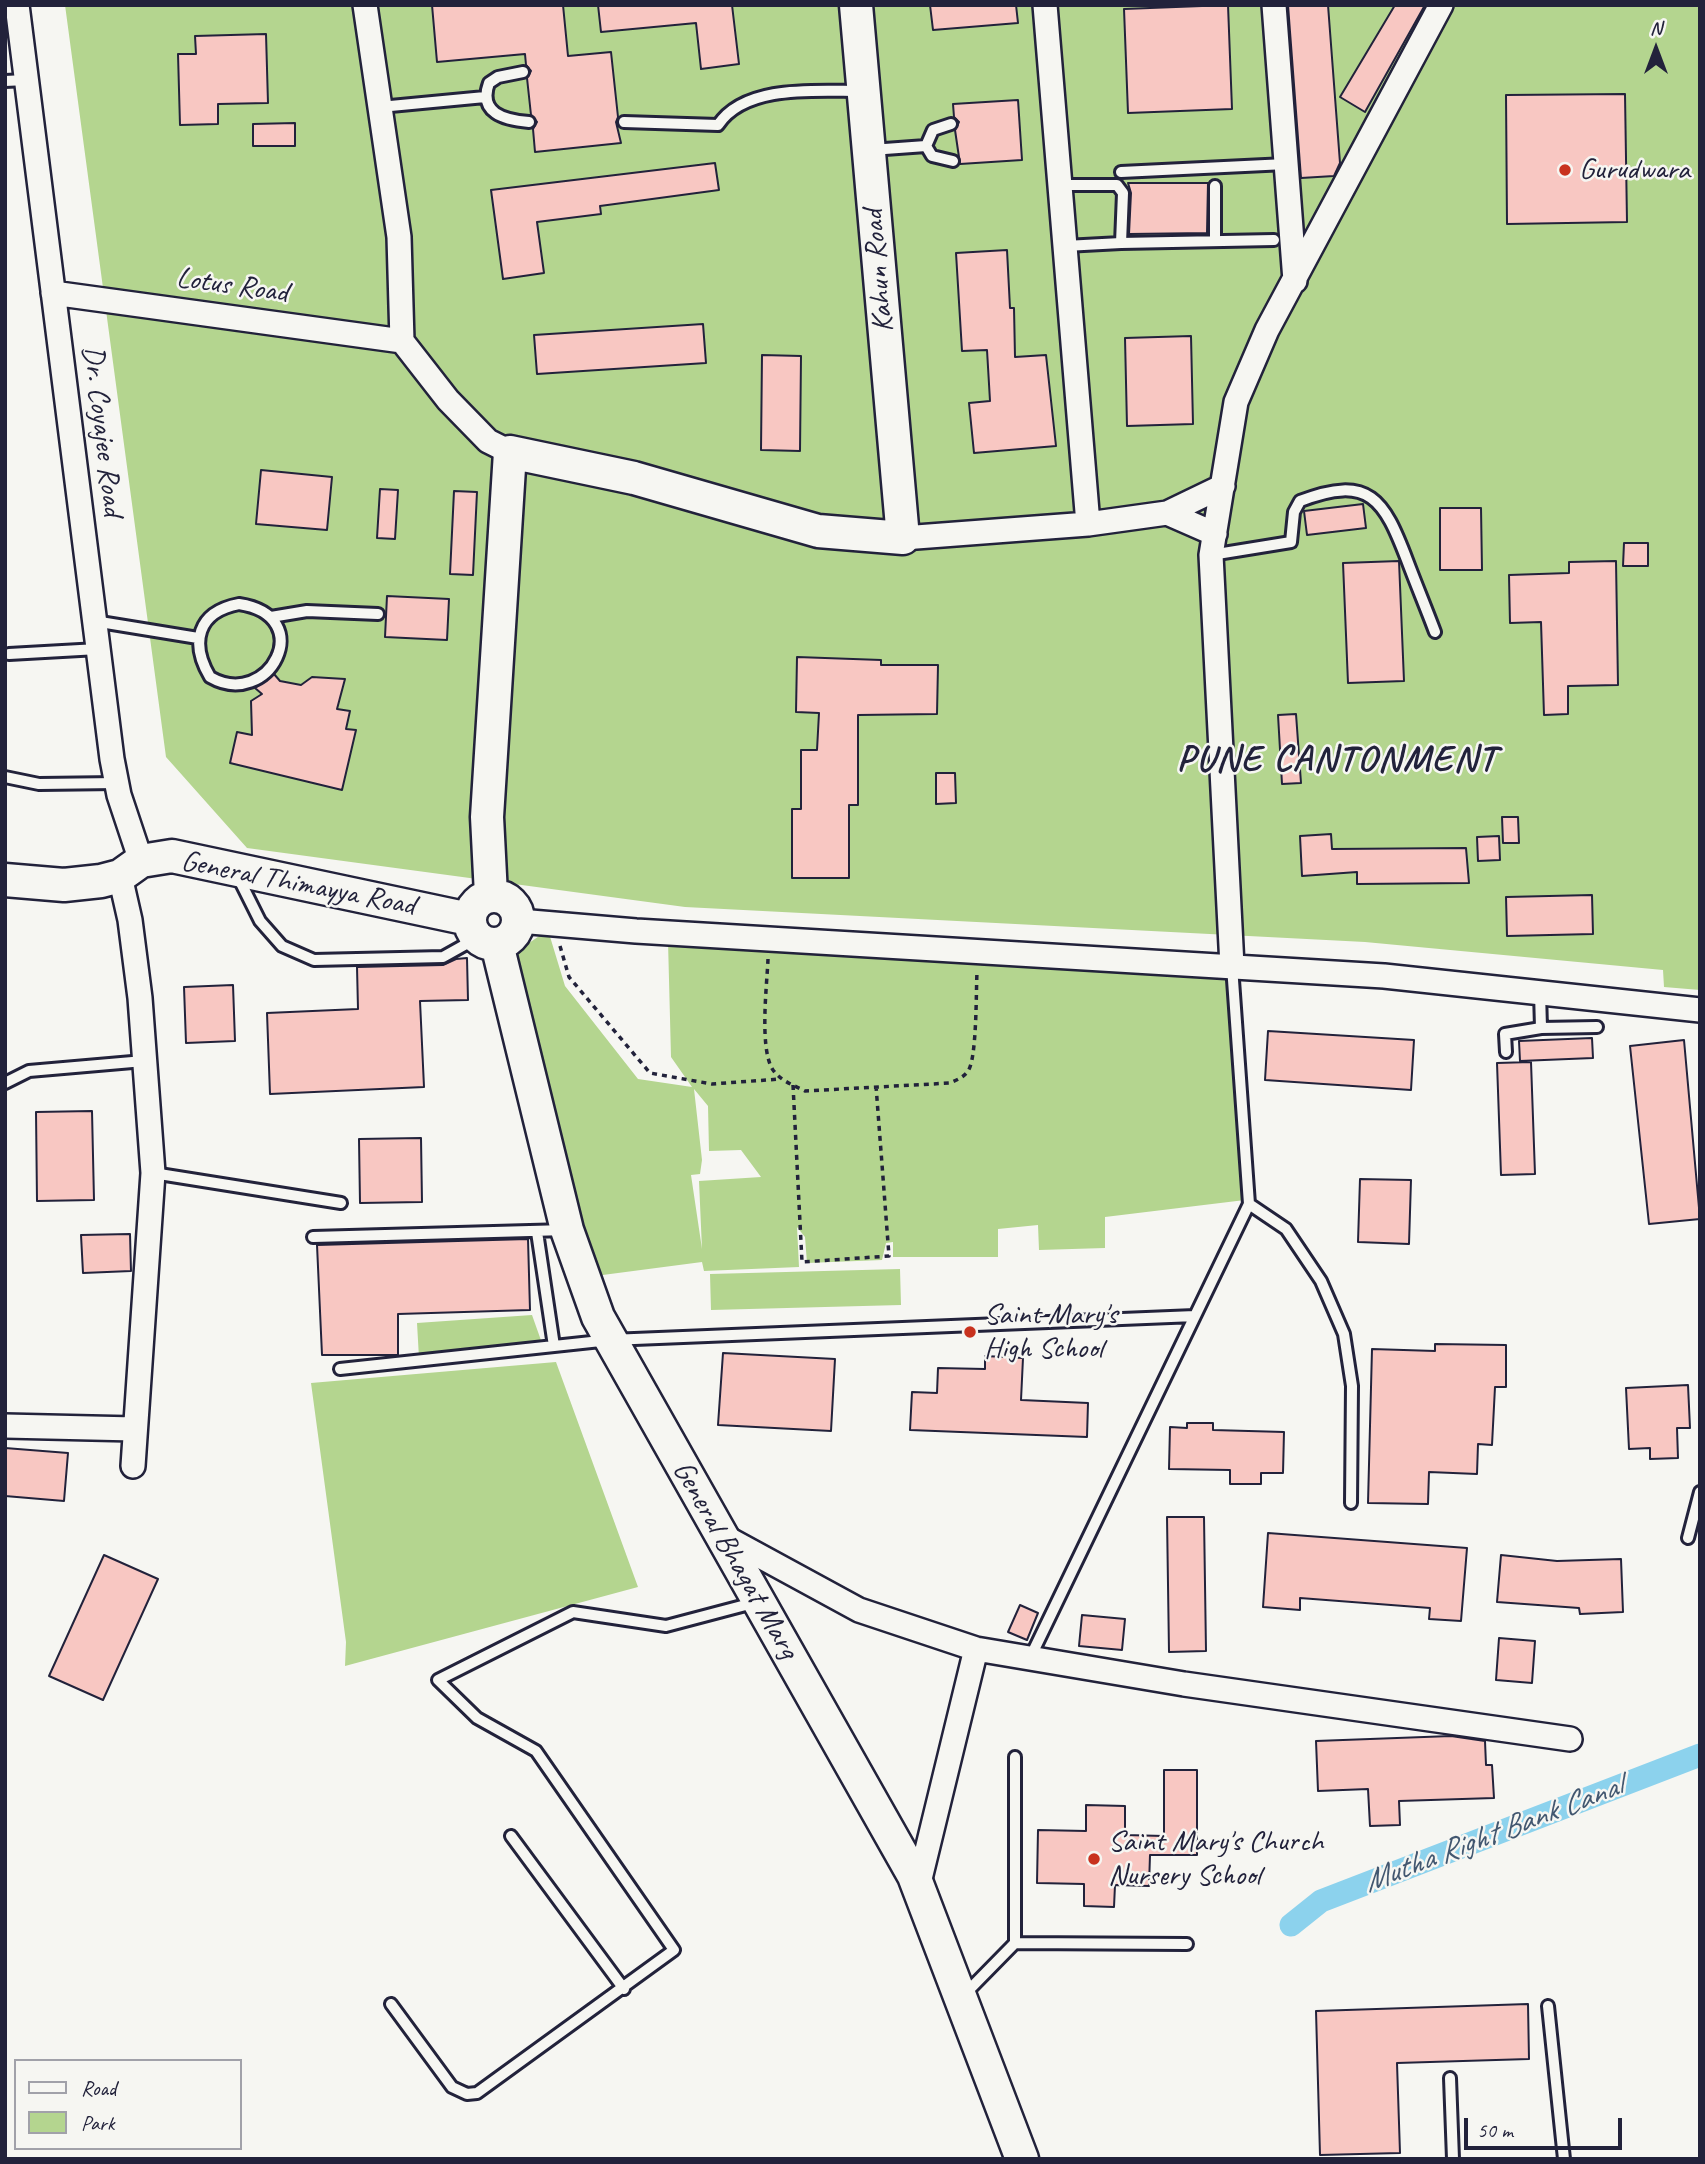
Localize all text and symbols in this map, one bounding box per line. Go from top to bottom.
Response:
north arrow [1621,14,1691,84]
text: N [1650,16,1662,40]
place label: Gurudwara [1579,152,1690,188]
marker: Gurudwara [1557,162,1573,178]
street label: Kahun Road [856,208,902,334]
street label: Lotus Road [174,260,290,312]
street label: Dr. Coyajee Road [74,344,130,518]
district label: PUNE CANTONMENT [1181,738,1493,782]
street label: General Thimayya Road [178,844,418,924]
place label: Saint Mary's High School [984,1297,1117,1368]
marker: Saint Mary's High School [962,1324,978,1340]
street label: General Bhagat Marg [664,1455,806,1665]
water label: Mutha Right Bank Canal [1358,1768,1628,1902]
place label: Saint Mary's Church Nursery School [1108,1824,1324,1895]
marker: Saint Mary's Church Nursery School [1086,1851,1102,1867]
legend [14,2059,242,2150]
text: Road [81,2075,116,2101]
scale bar [1467,2104,1624,2148]
text: Park [81,2110,114,2136]
text: 50 m [1477,2117,1513,2143]

